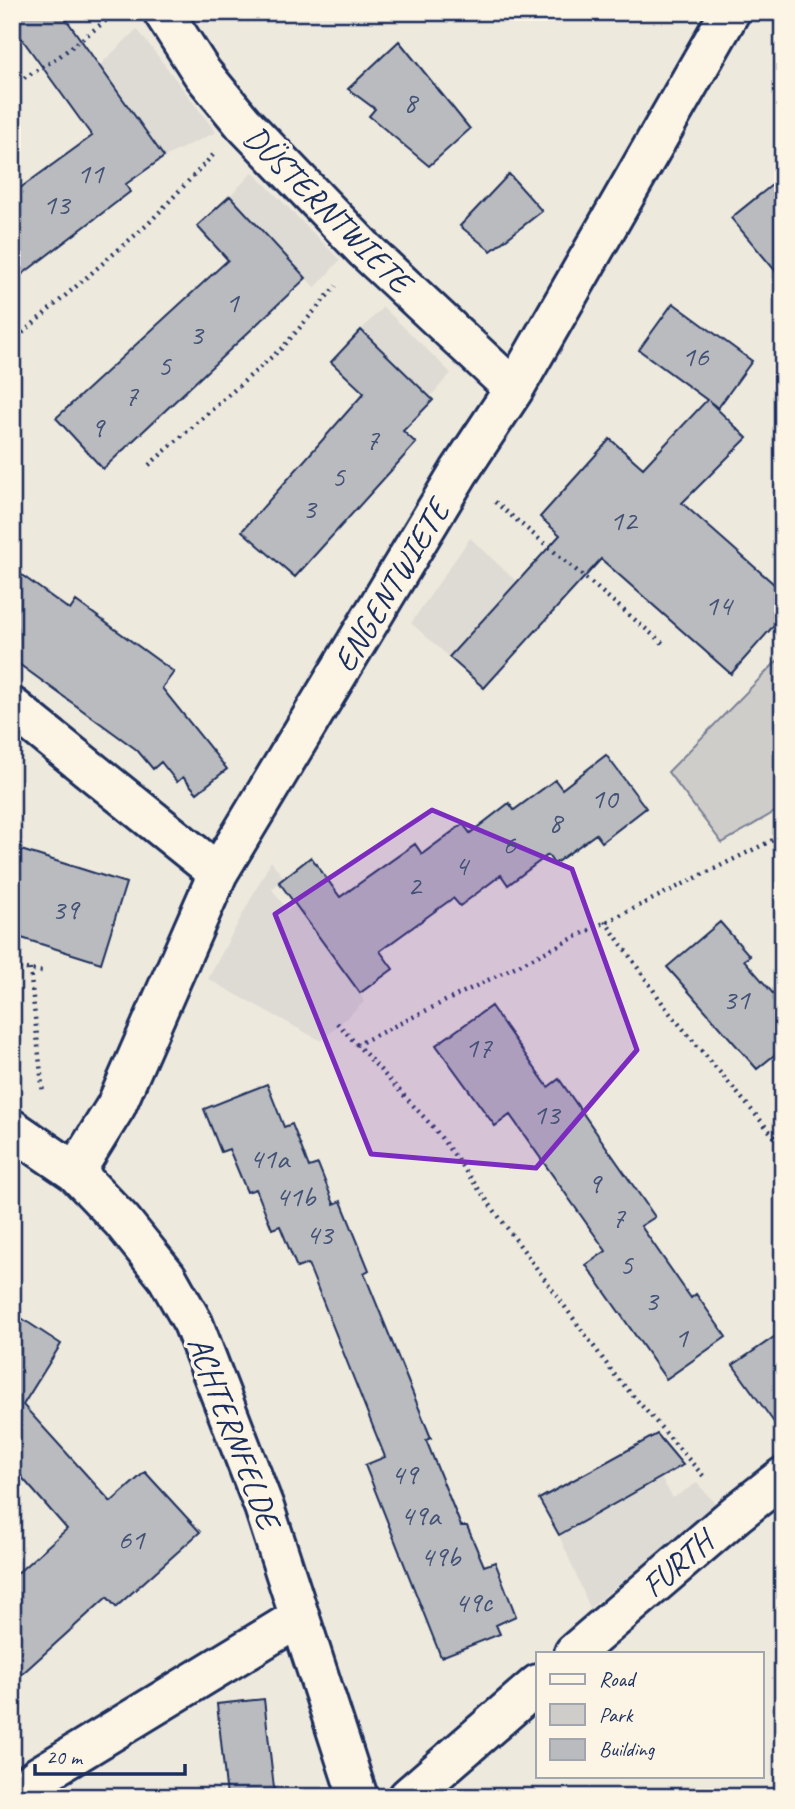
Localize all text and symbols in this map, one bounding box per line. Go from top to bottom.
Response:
house number: 8 [403,83,419,121]
street label: DÜSTERNTWIETE [235,116,424,305]
house number: 11 [77,154,105,192]
house number: 13 [43,185,72,223]
house number: 1 [225,283,240,321]
house number: 3 [189,315,205,353]
house number: 16 [682,337,710,375]
house number: 5 [157,346,172,384]
house number: 7 [124,376,139,414]
house number: 9 [90,408,106,446]
house number: 7 [365,420,380,458]
house number: 5 [331,457,346,495]
house number: 3 [302,489,318,527]
street label: ENGENTWIETE [323,489,461,679]
house number: 12 [610,501,639,539]
house number: 14 [705,586,734,624]
house number: 10 [591,779,620,817]
house number: 8 [548,803,564,841]
house number: 6 [502,825,517,863]
house number: 4 [454,846,470,884]
house number: 2 [407,866,423,904]
house number: 39 [52,890,81,928]
house number: 31 [723,980,751,1018]
house number: 17 [465,1028,493,1066]
house number: 13 [533,1095,562,1133]
house number: 41a [249,1139,291,1177]
house number: 9 [587,1164,603,1202]
house number: 41b [275,1177,317,1215]
house number: 7 [611,1198,626,1236]
house number: 43 [306,1215,335,1253]
house number: 5 [619,1245,634,1283]
house number: 3 [644,1281,660,1319]
house number: 1 [674,1318,689,1356]
street label: ACHTERNFELDE [178,1330,292,1538]
house number: 49 [391,1455,420,1493]
house number: 49a [400,1496,442,1534]
street label: FURTH [633,1518,725,1606]
house number: 61 [118,1520,146,1558]
house number: 49b [420,1537,462,1575]
house number: 49c [454,1583,493,1621]
legend [536,1652,764,1778]
text: Road [599,1666,638,1692]
text: Park [599,1702,634,1728]
scale bar [35,1732,186,1776]
text: Building [599,1736,656,1762]
text: 20 m [46,1744,84,1770]

